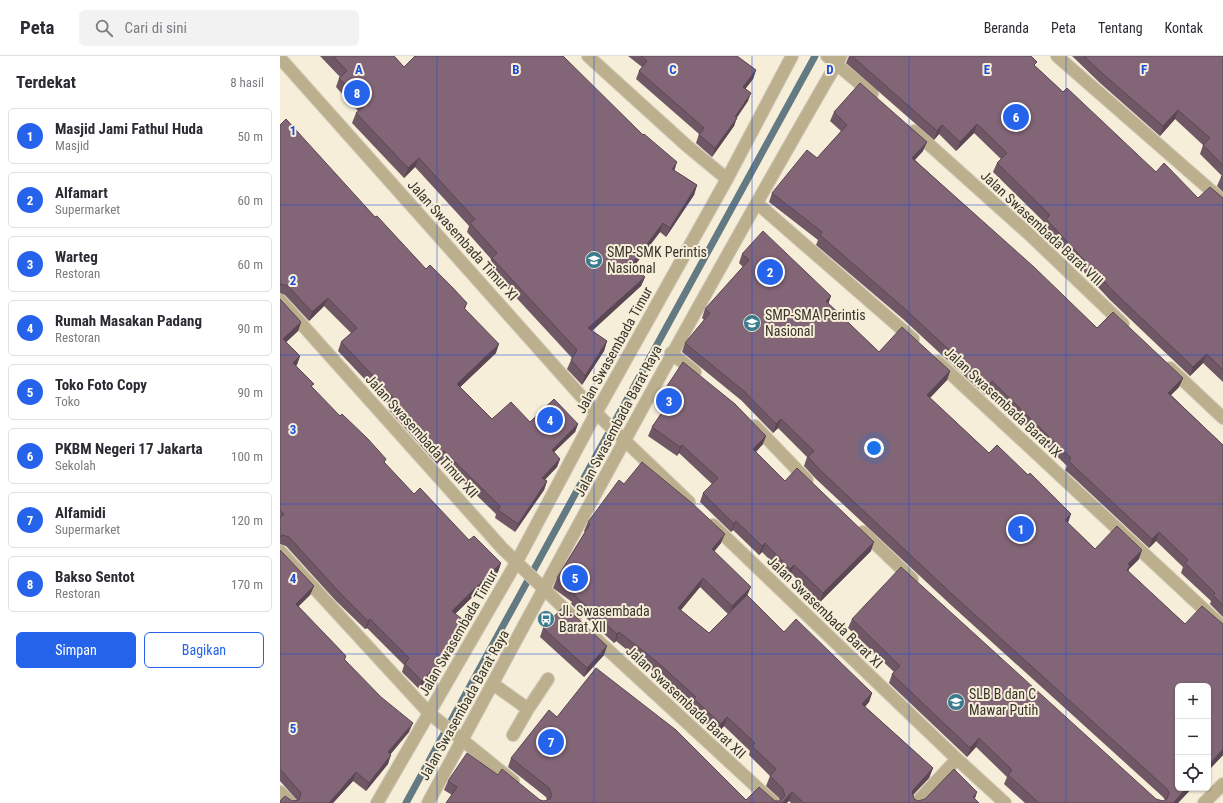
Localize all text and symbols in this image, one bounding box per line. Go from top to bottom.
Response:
search box [79,10,359,46]
text: Peta [20,16,55,39]
icon: search [93,17,115,39]
text: Cari di sini [125,19,187,37]
text: Beranda [984,20,1029,36]
text: Peta [1051,20,1076,36]
text: Tentang [1098,20,1143,36]
text: Kontak [1165,20,1203,36]
text: A [355,62,363,77]
text: B [512,62,520,77]
text: C [669,62,677,77]
text: D [826,62,834,77]
text: E [984,62,991,77]
text: F [1141,62,1147,77]
text: Terdekat [16,72,76,92]
text: 8 hasil [230,75,264,90]
pin: 8 [344,78,370,108]
pin: 6 [1003,102,1029,132]
text: Masjid Jami Fathul Huda [55,120,203,138]
text: 1 [290,123,296,138]
text: 1 [27,129,33,144]
text: 50 m [237,129,263,144]
text: Masjid [55,138,89,153]
street label: Jalan Swasembada Barat VIII [978,167,1106,289]
street label: Jalan Swasembada Timur XI [405,176,521,304]
text: Alfamart [55,184,108,202]
text: 2 [27,193,33,208]
text: 60 m [237,193,263,208]
text: Supermarket [55,202,120,217]
place label: SMP-SMK Perintis Nasional [607,244,707,276]
text: Warteg [55,248,98,266]
school or university icon: SMP-SMK Perintis Nasional [584,250,604,270]
text: 3 [27,257,33,272]
text: 60 m [237,257,263,272]
pin: 2 [757,257,783,287]
text: Restoran [55,266,100,281]
text: 2 [290,273,297,288]
street label: Jalan Swasembada Timur [573,284,655,416]
place label: SMP-SMA Perintis Nasional [765,307,866,339]
text: Rumah Masakan Padang [55,312,202,330]
school or university icon: SMP-SMA Perintis Nasional [742,313,762,333]
text: 4 [27,321,33,336]
text: 90 m [237,321,263,336]
text: Restoran [55,330,100,345]
street label: Jalan Swasembada Barat Raya [571,343,665,499]
street label: Jalan Swasembada Barat IX [941,344,1065,461]
street label: Jalan Swasembada Timur XII [362,371,482,501]
text: Toko Foto Copy [55,376,147,394]
text: 5 [27,385,33,400]
text: 90 m [237,385,263,400]
pin: 3 [656,386,682,416]
text: Toko [55,394,80,409]
pin: 4 [537,405,563,435]
text: 3 [290,422,296,437]
your location [864,438,884,458]
text: PKBM Negeri 17 Jakarta [55,440,203,458]
text: 6 [27,449,33,464]
text: 100 m [231,449,263,464]
text: Sekolah [55,458,96,473]
text: Alfamidi [55,504,106,522]
text: 7 [27,513,33,528]
text: 120 m [231,513,263,528]
pin: 1 [1008,514,1034,544]
text: Supermarket [55,522,120,537]
street label: Jalan Swasembada Barat XI [764,553,886,671]
pin: 5 [562,563,588,593]
street label: Jalan Swasembada Timur [416,567,500,699]
text: Bakso Sentot [55,568,135,586]
text: 4 [290,571,297,586]
text: 8 [27,577,33,592]
text: 170 m [231,577,263,592]
text: Restoran [55,586,100,601]
place label: Jl. Swasembada Barat XII [559,603,650,635]
bus stop icon: Jl. Swasembada Barat XII [536,609,556,629]
street label: Jalan Swasembada Barat Raya [416,627,512,783]
button: Simpan [16,632,136,668]
button: Bagikan [144,632,264,668]
street label: Jalan Swasembada Barat XII [623,642,749,762]
map controls [1175,683,1211,791]
button: + [1175,683,1211,719]
place label: SLB B dan C Mawar Putih [969,686,1038,718]
school or university icon: SLB B dan C Mawar Putih [946,692,966,712]
button: − [1175,719,1211,755]
text: 5 [290,721,297,736]
pin: 7 [538,727,564,757]
button: locate [1175,755,1211,791]

